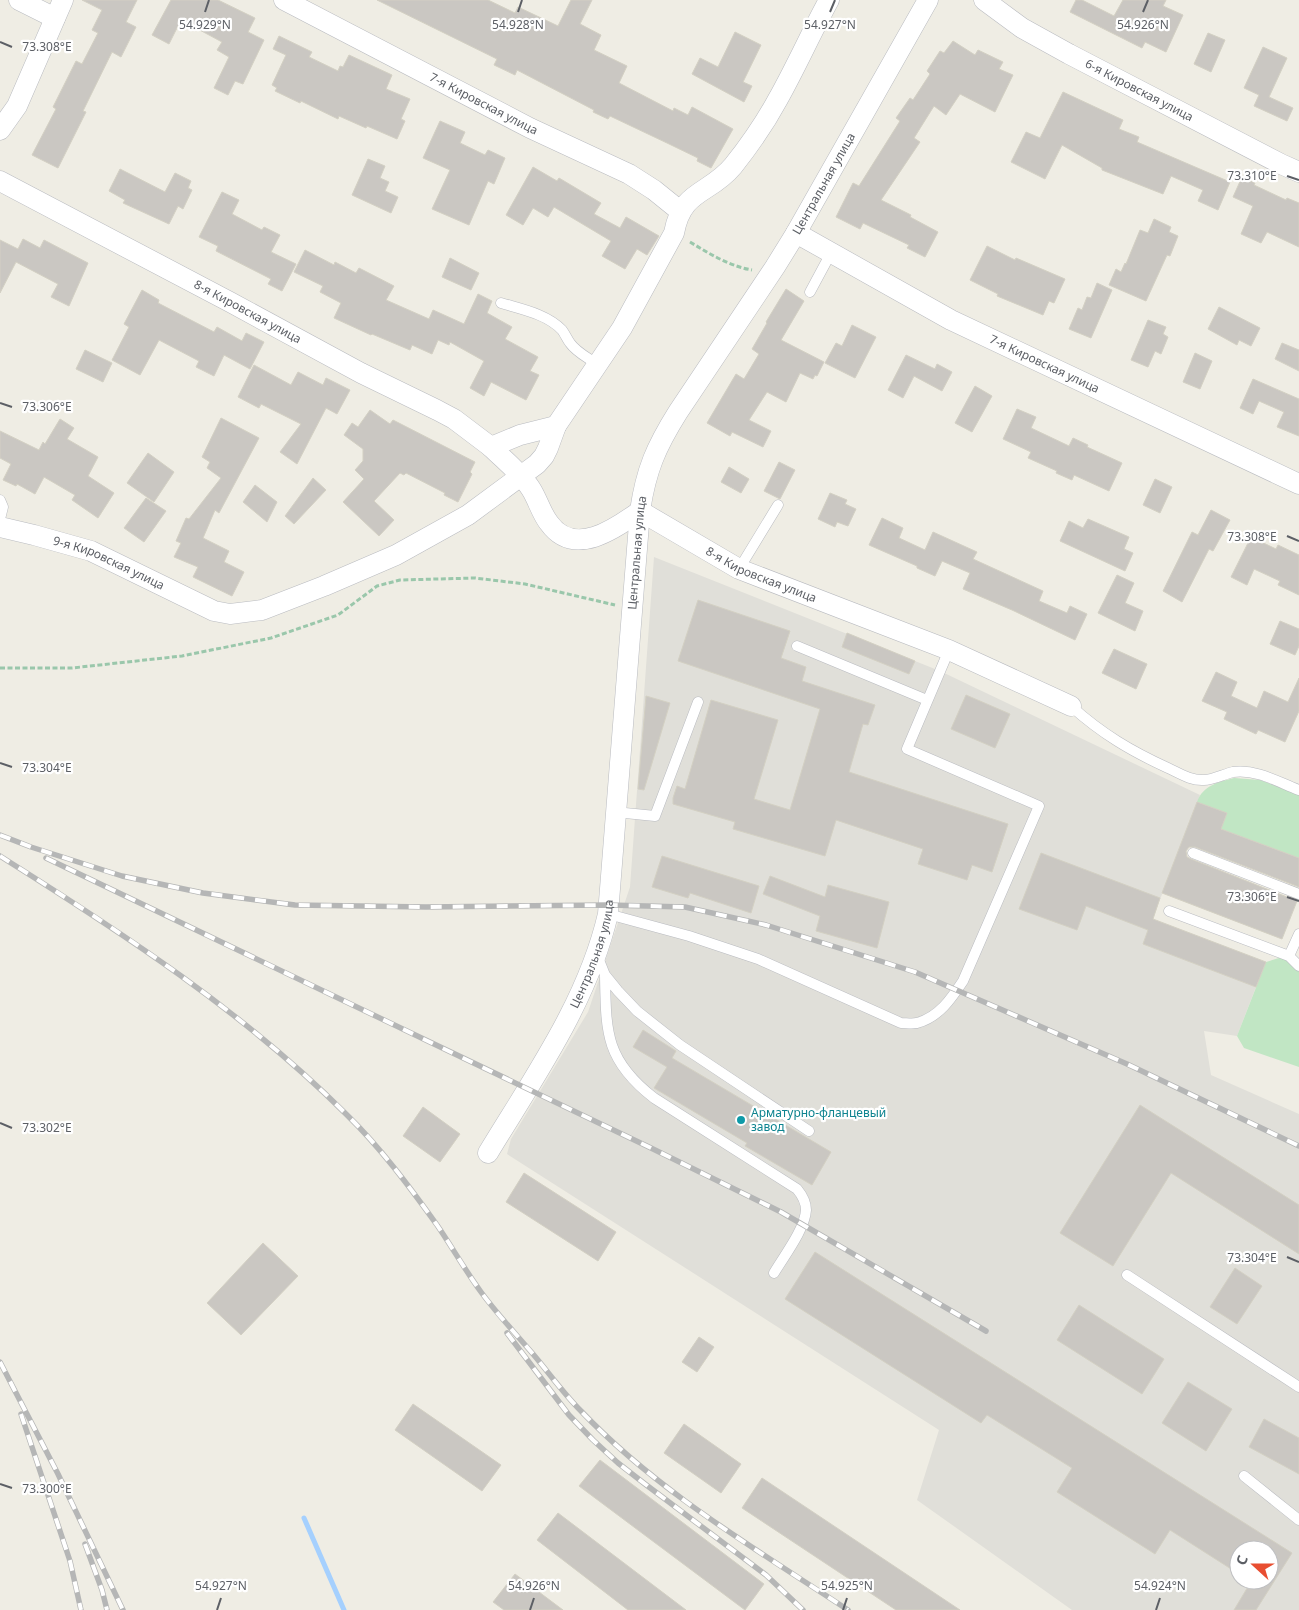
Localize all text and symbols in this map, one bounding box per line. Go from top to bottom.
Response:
text: 54.929°N [179,16,231,33]
text: 54.928°N [492,16,544,33]
text: 54.927°N [804,16,856,33]
text: 54.926°N [1117,16,1169,33]
text: 73.308°E [22,38,72,55]
street label: 6-я Кировская улица [1082,55,1197,125]
street label: 7-я Кировская улица [427,68,541,138]
street label: Центральная улица [788,130,859,237]
text: 73.310°E [1227,167,1277,184]
street label: 8-я Кировская улица [191,275,305,347]
street label: 7-я Кировская улица [987,330,1102,397]
text: 73.306°E [22,398,72,415]
street label: Центральная улица [623,494,650,610]
text: 73.308°E [1227,528,1277,545]
street label: 9-я Кировская улица [51,532,168,594]
street label: 8-я Кировская улица [703,542,819,606]
text: 73.304°E [22,759,72,776]
text: 73.306°E [1227,888,1277,905]
street label: Центральная улица [565,899,617,1011]
place label: Арматурно-фланцевый завод [751,1104,886,1135]
marker: Арматурно-фланцевый завод [735,1114,747,1126]
text: 73.302°E [22,1119,72,1136]
text: 73.304°E [1227,1249,1277,1266]
text: 73.300°E [22,1480,72,1497]
north arrow [1229,1540,1279,1590]
text: С [1231,1553,1252,1568]
text: 54.927°N [195,1577,247,1594]
text: 54.926°N [508,1577,560,1594]
text: 54.925°N [821,1577,873,1594]
text: 54.924°N [1134,1577,1186,1594]

